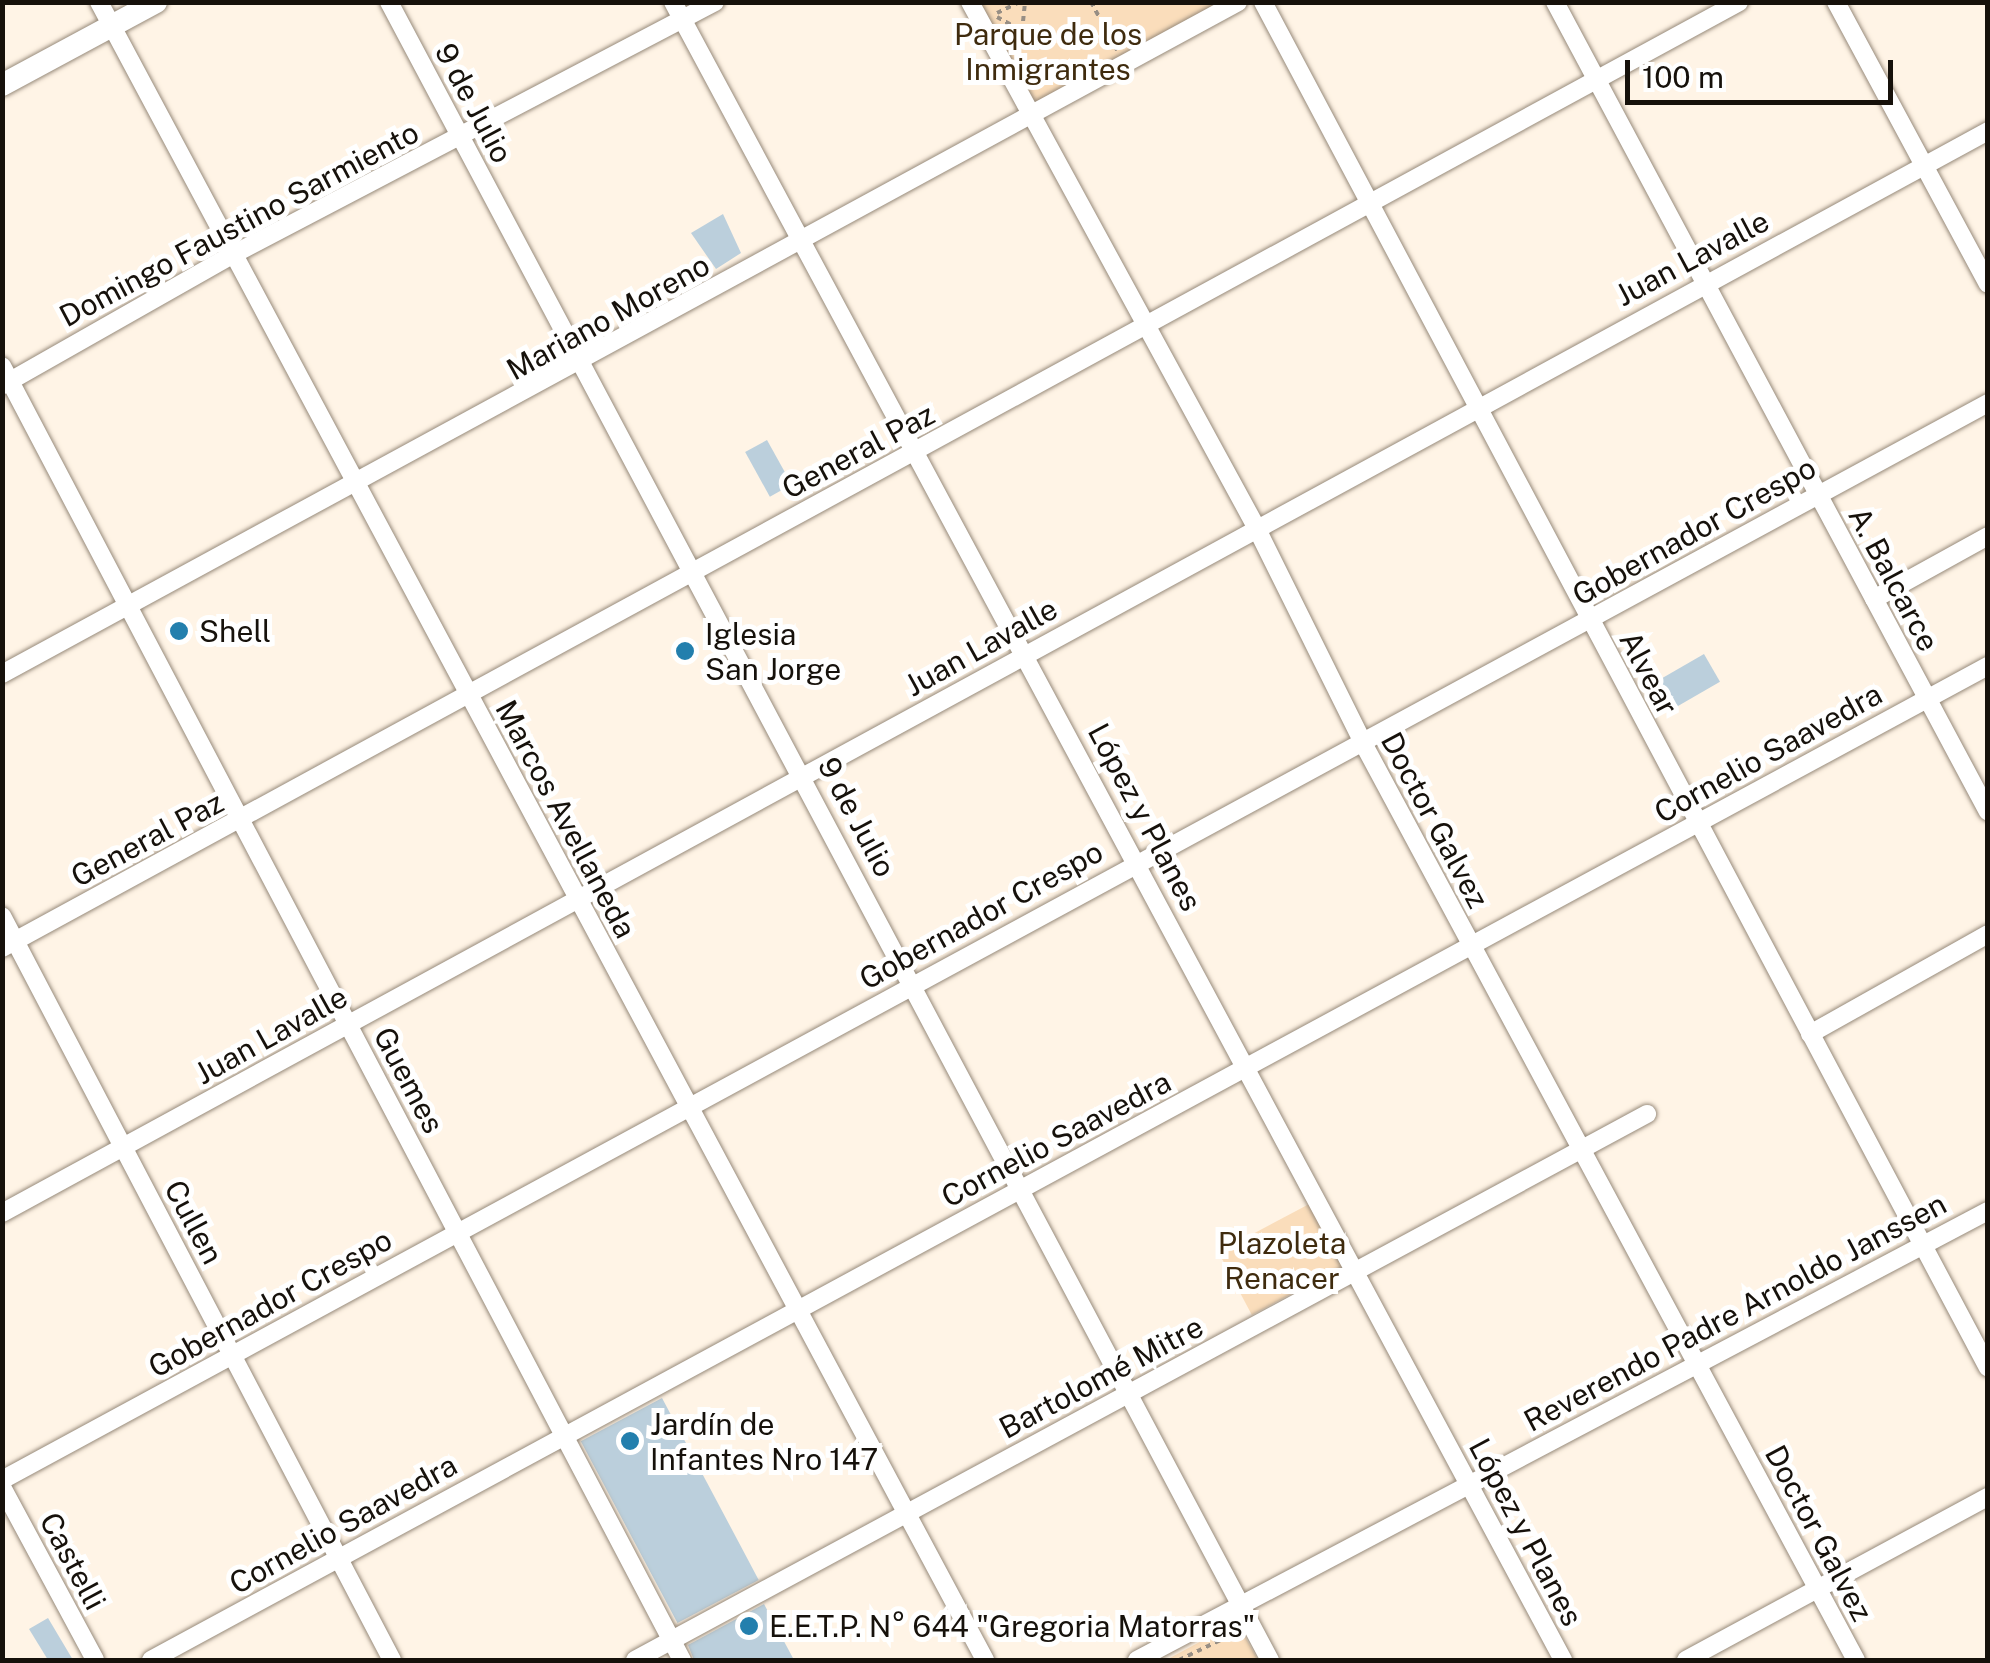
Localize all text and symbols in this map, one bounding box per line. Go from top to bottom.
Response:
park label: Parque de los Inmigrantes [953,16,1143,86]
street label: 9 de Julio [427,37,521,169]
scale bar [1630,40,1898,102]
text: 100 m [1642,59,1724,95]
street label: Domingo Faustino Sarmiento [53,114,425,334]
street label: Juan Lavalle [1609,203,1775,313]
street label: Mariano Moreno [500,246,716,388]
street label: General Paz [776,396,940,506]
street label: Gobernador Crespo [1566,449,1822,613]
street label: A. Balcarce [1841,501,1947,657]
street label: Juan Lavalle [899,590,1063,704]
place label: Shell [199,613,271,649]
place label: Iglesia San Jorge [705,616,841,686]
marker: Shell [168,620,190,642]
street label: Alvear [1612,625,1686,721]
marker: Iglesia San Jorge [674,640,696,662]
street label: Cornelio Saavedra [1648,676,1888,830]
street label: Marcos Avellaneda [488,694,644,944]
street label: López y Planes [1080,717,1210,917]
street label: Doctor Galvez [1374,726,1496,914]
street label: 9 de Julio [810,751,904,883]
street label: General Paz [65,784,229,894]
street label: Gobernador Crespo [853,833,1109,997]
street label: Juan Lavalle [189,978,353,1092]
street label: Guemes [366,1021,452,1139]
street label: Cornelio Saavedra [935,1063,1177,1215]
street label: Cullen [157,1174,231,1270]
street label: Reverendo Padre Arnoldo Janssen [1518,1185,1952,1439]
street label: Gobernador Crespo [142,1221,398,1385]
park label: Plazoleta Renacer [1218,1225,1346,1296]
street label: Bartolomé Mitre [993,1308,1209,1446]
place label: Jardín de Infantes Nro 147 [650,1406,879,1476]
marker: Jardín de Infantes Nro 147 [619,1430,641,1452]
street label: López y Planes [1461,1432,1591,1632]
street label: Doctor Galvez [1758,1439,1880,1627]
street label: Cornelio Saavedra [223,1447,463,1601]
street label: Castelli [32,1506,114,1616]
place label: E.E.T.P. N° 644 "Gregoria Matorras" [769,1608,1255,1644]
marker: E.E.T.P. N° 644 "Gregoria Matorras" [738,1615,760,1637]

